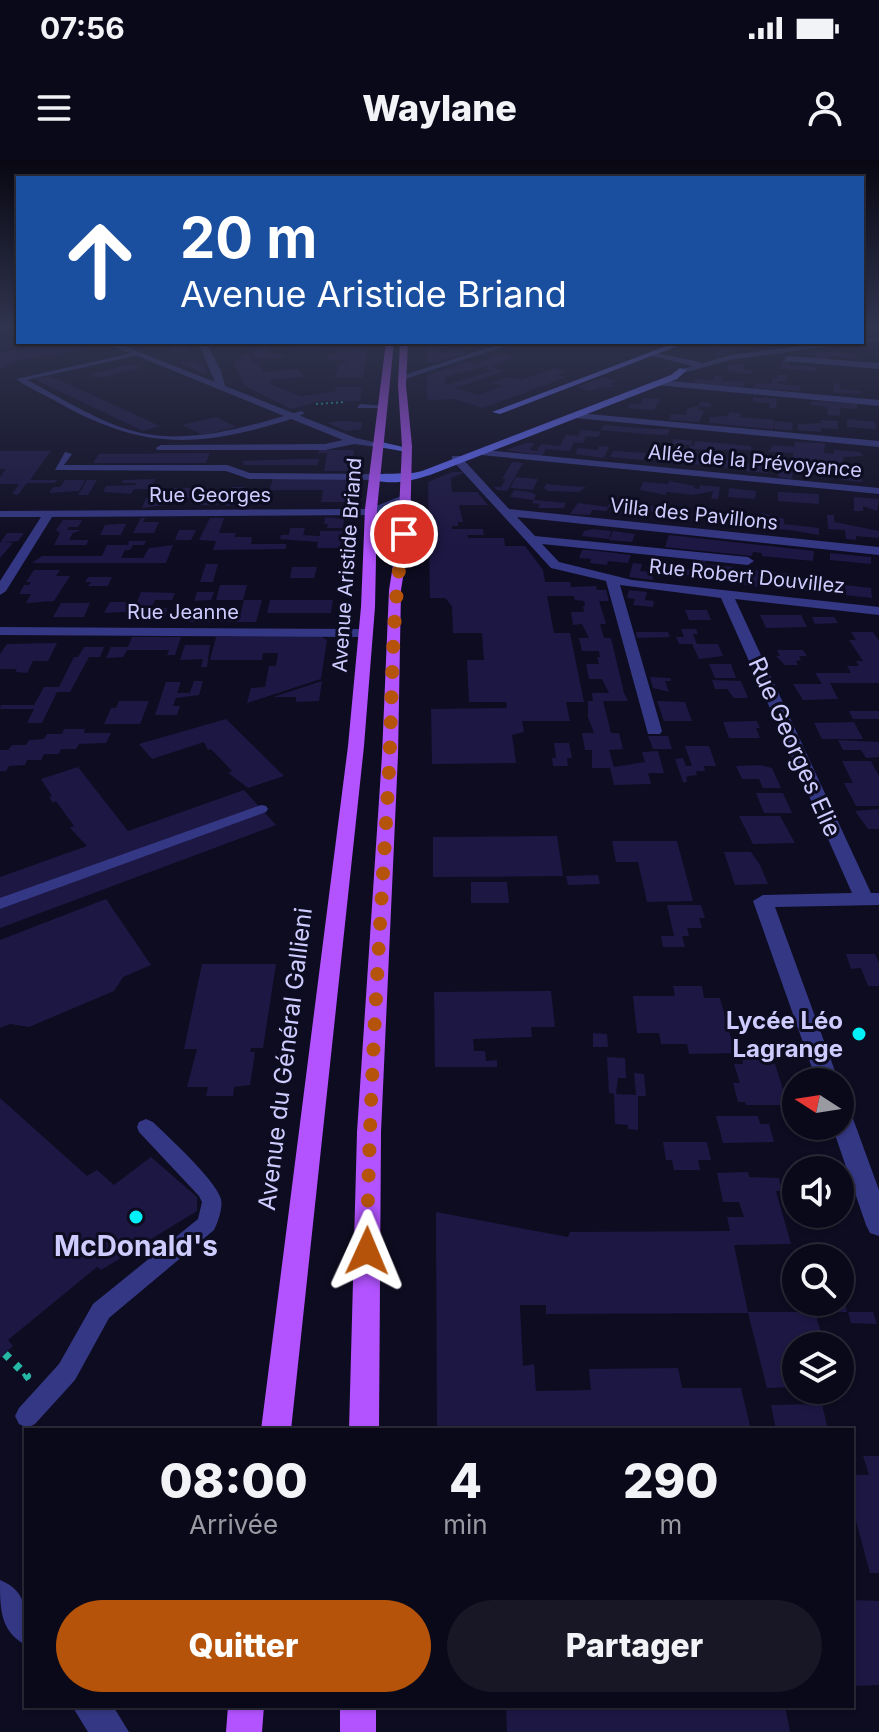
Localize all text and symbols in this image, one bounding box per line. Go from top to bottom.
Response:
text: 07:56 [40,10,125,46]
icon: menu [32,86,76,130]
text: Waylane [362,86,517,130]
icon: person [803,86,847,130]
text: 20 m [180,204,317,272]
icon: ahead [48,208,152,312]
text: Avenue Aristide Briand [180,272,567,316]
street label: Allée de la Prévoyance [647,440,863,482]
street label: Avenue Aristide Briand [328,457,366,673]
street label: Rue Georges [149,483,271,507]
street label: Villa des Pavillons [609,493,779,535]
pin [370,500,438,568]
icon: arrive [382,512,426,556]
street label: Rue Robert Douvillez [648,554,846,598]
street label: Rue Jeanne [127,600,239,624]
street label: Rue Georges Elie [742,653,848,841]
street label: Avenue du Général Gallieni [252,906,318,1212]
place label: Lycée Léo Lagrange [726,1006,843,1063]
marker: Lycée Léo Lagrange [850,1025,868,1043]
north arrow [782,1068,854,1140]
map controls [782,1068,854,1404]
button: sound [782,1156,854,1228]
marker: McDonald's [127,1208,145,1226]
position arrow [325,1209,409,1293]
place label: McDonald's [54,1229,218,1263]
button: search [782,1244,854,1316]
button: layers [782,1332,854,1404]
text: 08:00 [159,1451,308,1510]
text: 4 [449,1451,482,1510]
text: 290 [623,1451,719,1510]
text: Arrivée [189,1509,278,1540]
text: min [443,1509,488,1540]
text: m [659,1509,682,1540]
button: Quitter [56,1600,431,1692]
button: Partager [447,1600,822,1692]

